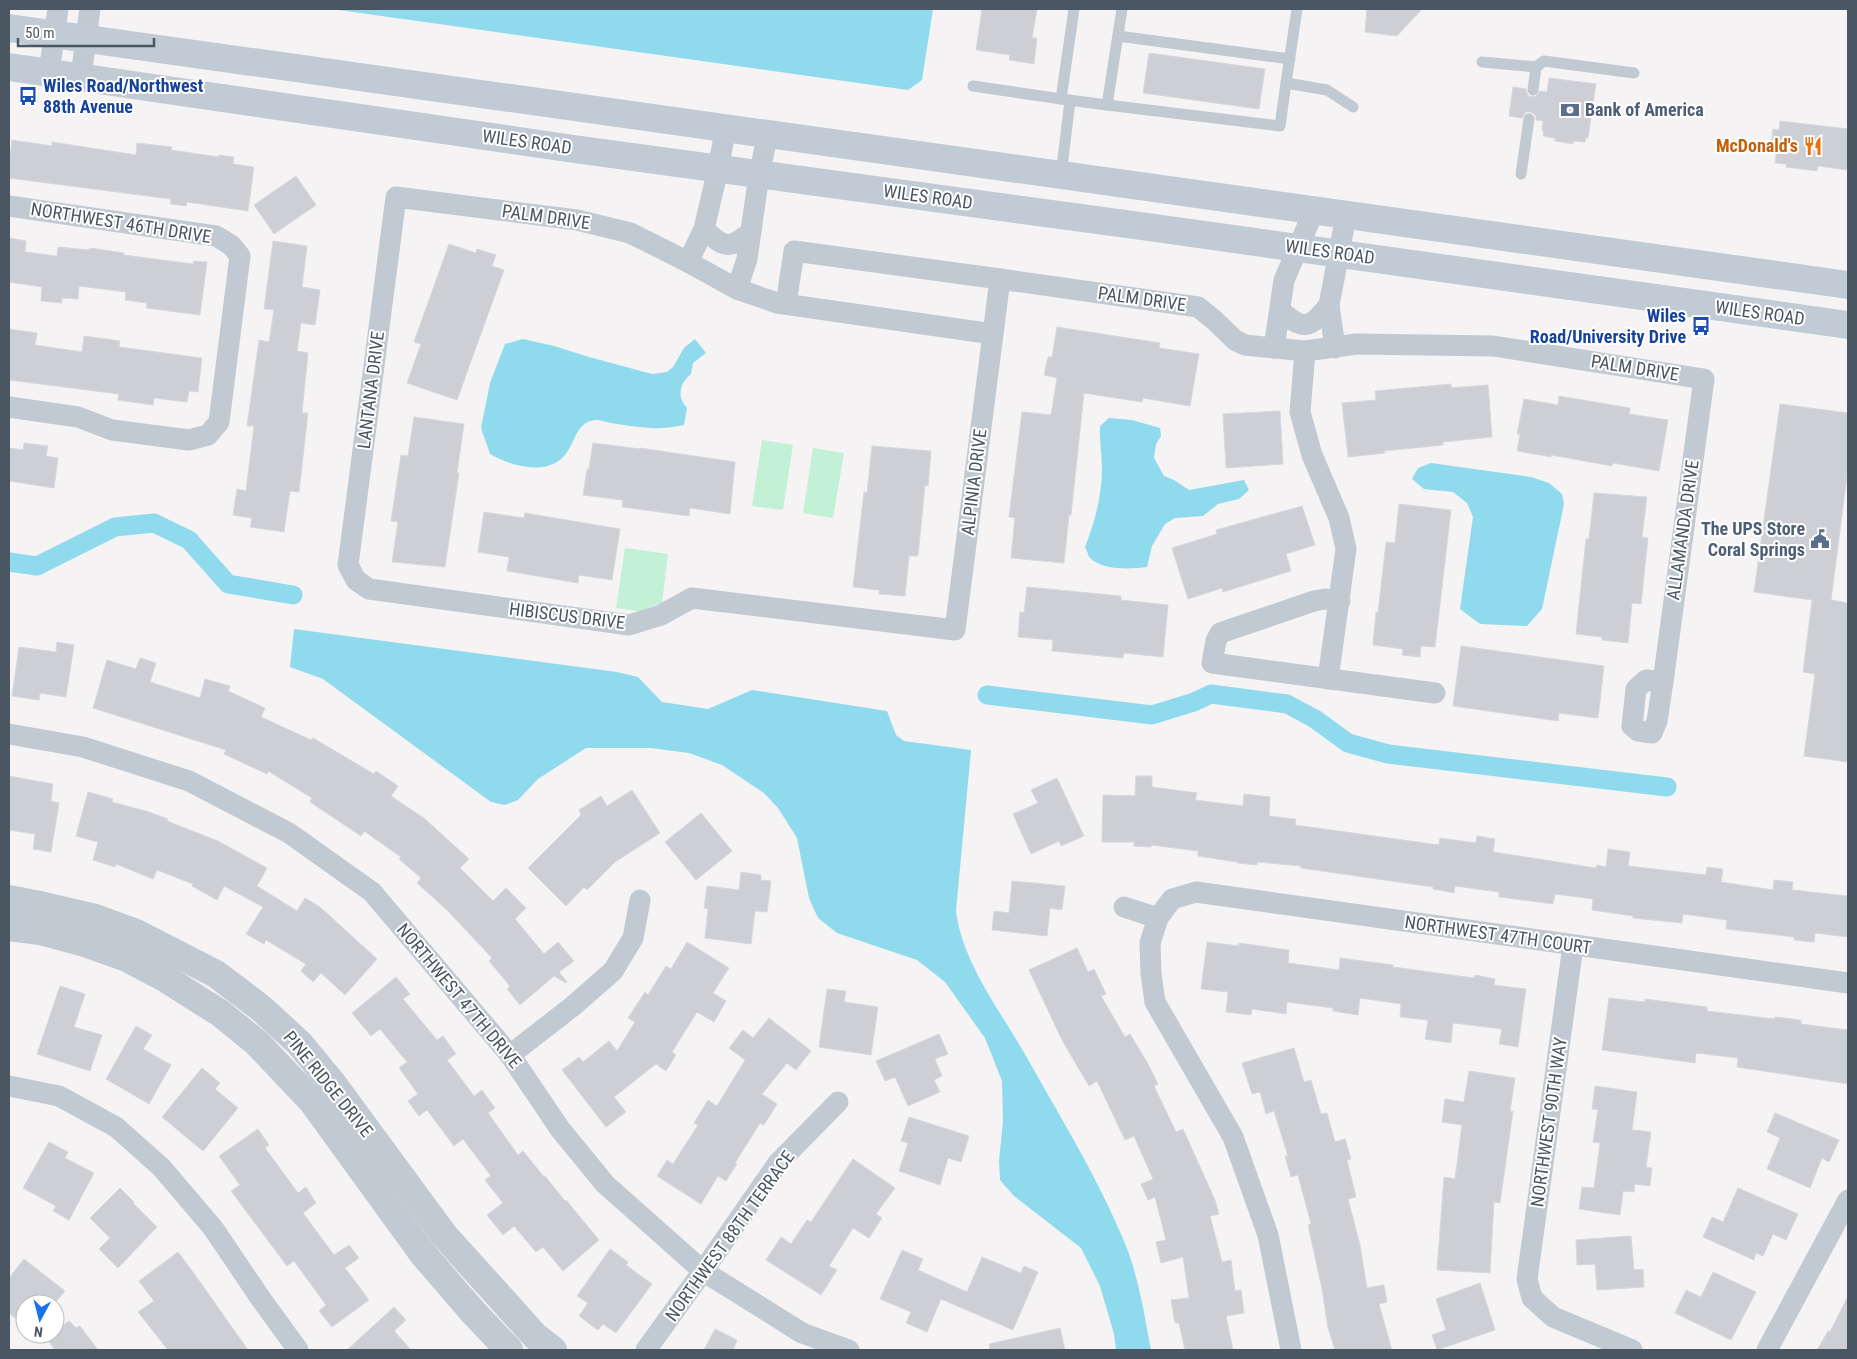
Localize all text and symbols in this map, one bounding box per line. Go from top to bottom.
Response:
scale bar [18,15,154,47]
text: 50 m [25,24,55,42]
place label: Wiles Road/Northwest 88th Avenue [43,75,204,117]
bus stop icon: Wiles Road/Northwest 88th Avenue [17,85,39,107]
bank icon: Bank of America [1559,99,1581,121]
place label: Bank of America [1585,99,1704,120]
street label: WILES ROAD [481,125,573,158]
place label: McDonald's [1716,135,1798,156]
restaurant icon: McDonald's [1802,135,1824,157]
street label: WILES ROAD [882,180,974,213]
street label: NORTHWEST 46TH DRIVE [29,198,213,247]
street label: PALM DRIVE [501,200,592,233]
street label: WILES ROAD [1284,235,1376,268]
street label: PALM DRIVE [1097,282,1188,315]
street label: WILES ROAD [1714,296,1806,329]
place label: Wiles Road/University Drive [1530,305,1686,347]
bus stop icon: Wiles Road/University Drive [1690,315,1712,337]
street label: LANTANA DRIVE [353,330,388,450]
street label: PALM DRIVE [1590,350,1681,385]
street label: ALPINIA DRIVE [957,427,990,536]
street label: ALLAMANDA DRIVE [1662,458,1703,601]
place label: The UPS Store Coral Springs [1701,518,1805,560]
public building icon: The UPS Store Coral Springs [1809,528,1831,550]
street label: HIBISCUS DRIVE [508,598,626,633]
street label: NORTHWEST 47TH COURT [1403,911,1593,958]
street label: NORTHWEST 47TH DRIVE [393,919,526,1072]
street label: PINE RIDGE DRIVE [279,1027,378,1141]
street label: NORTHWEST 90TH WAY [1526,1035,1571,1208]
street label: NORTHWEST 88TH TERRACE [661,1146,798,1325]
north arrow [15,1294,65,1344]
text: N [33,1323,44,1340]

